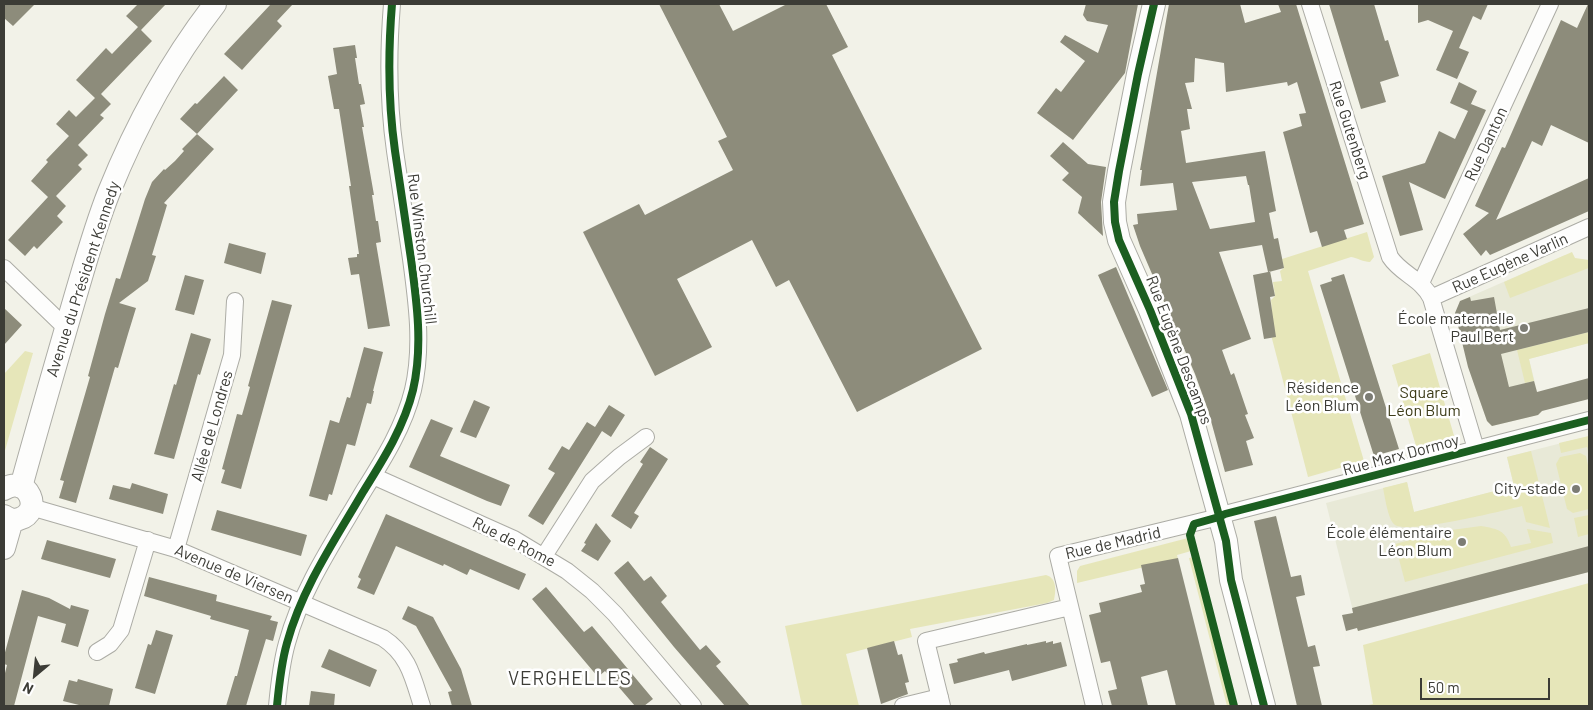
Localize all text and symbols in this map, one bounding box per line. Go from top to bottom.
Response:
street label: Rue Gutenberg [1325,78,1375,182]
street label: Rue Danton [1460,104,1512,184]
street label: Rue Winston Churchill [403,173,441,325]
street label: Avenue du Président Kennedy [42,179,124,379]
street label: Rue Eugène Varlin [1449,229,1571,297]
street label: Rue Eugène Descamps [1142,273,1216,427]
place label: École maternelle Paul Bert [1398,309,1514,347]
marker: École maternelle Paul Bert [1518,322,1530,334]
street label: Allée de Londres [187,368,237,484]
place label: Résidence Léon Blum [1285,378,1359,416]
park label: Square Léon Blum [1387,383,1461,421]
marker: Résidence Léon Blum [1363,391,1375,403]
street label: Rue Marx Dormoy [1341,430,1461,480]
place label: City-stade [1494,479,1566,499]
marker: City-stade [1570,483,1582,495]
street label: Rue de Rome [469,513,559,571]
street label: Rue de Madrid [1063,523,1163,563]
place label: École élémentaire Léon Blum [1327,523,1452,561]
marker: École élémentaire Léon Blum [1456,536,1468,548]
street label: Avenue de Viersen [172,540,296,608]
north arrow [10,650,60,700]
district label: VERGHELLES [507,668,633,690]
scale bar [1423,668,1553,700]
text: 50 m [1428,678,1460,696]
text: N [20,679,36,698]

